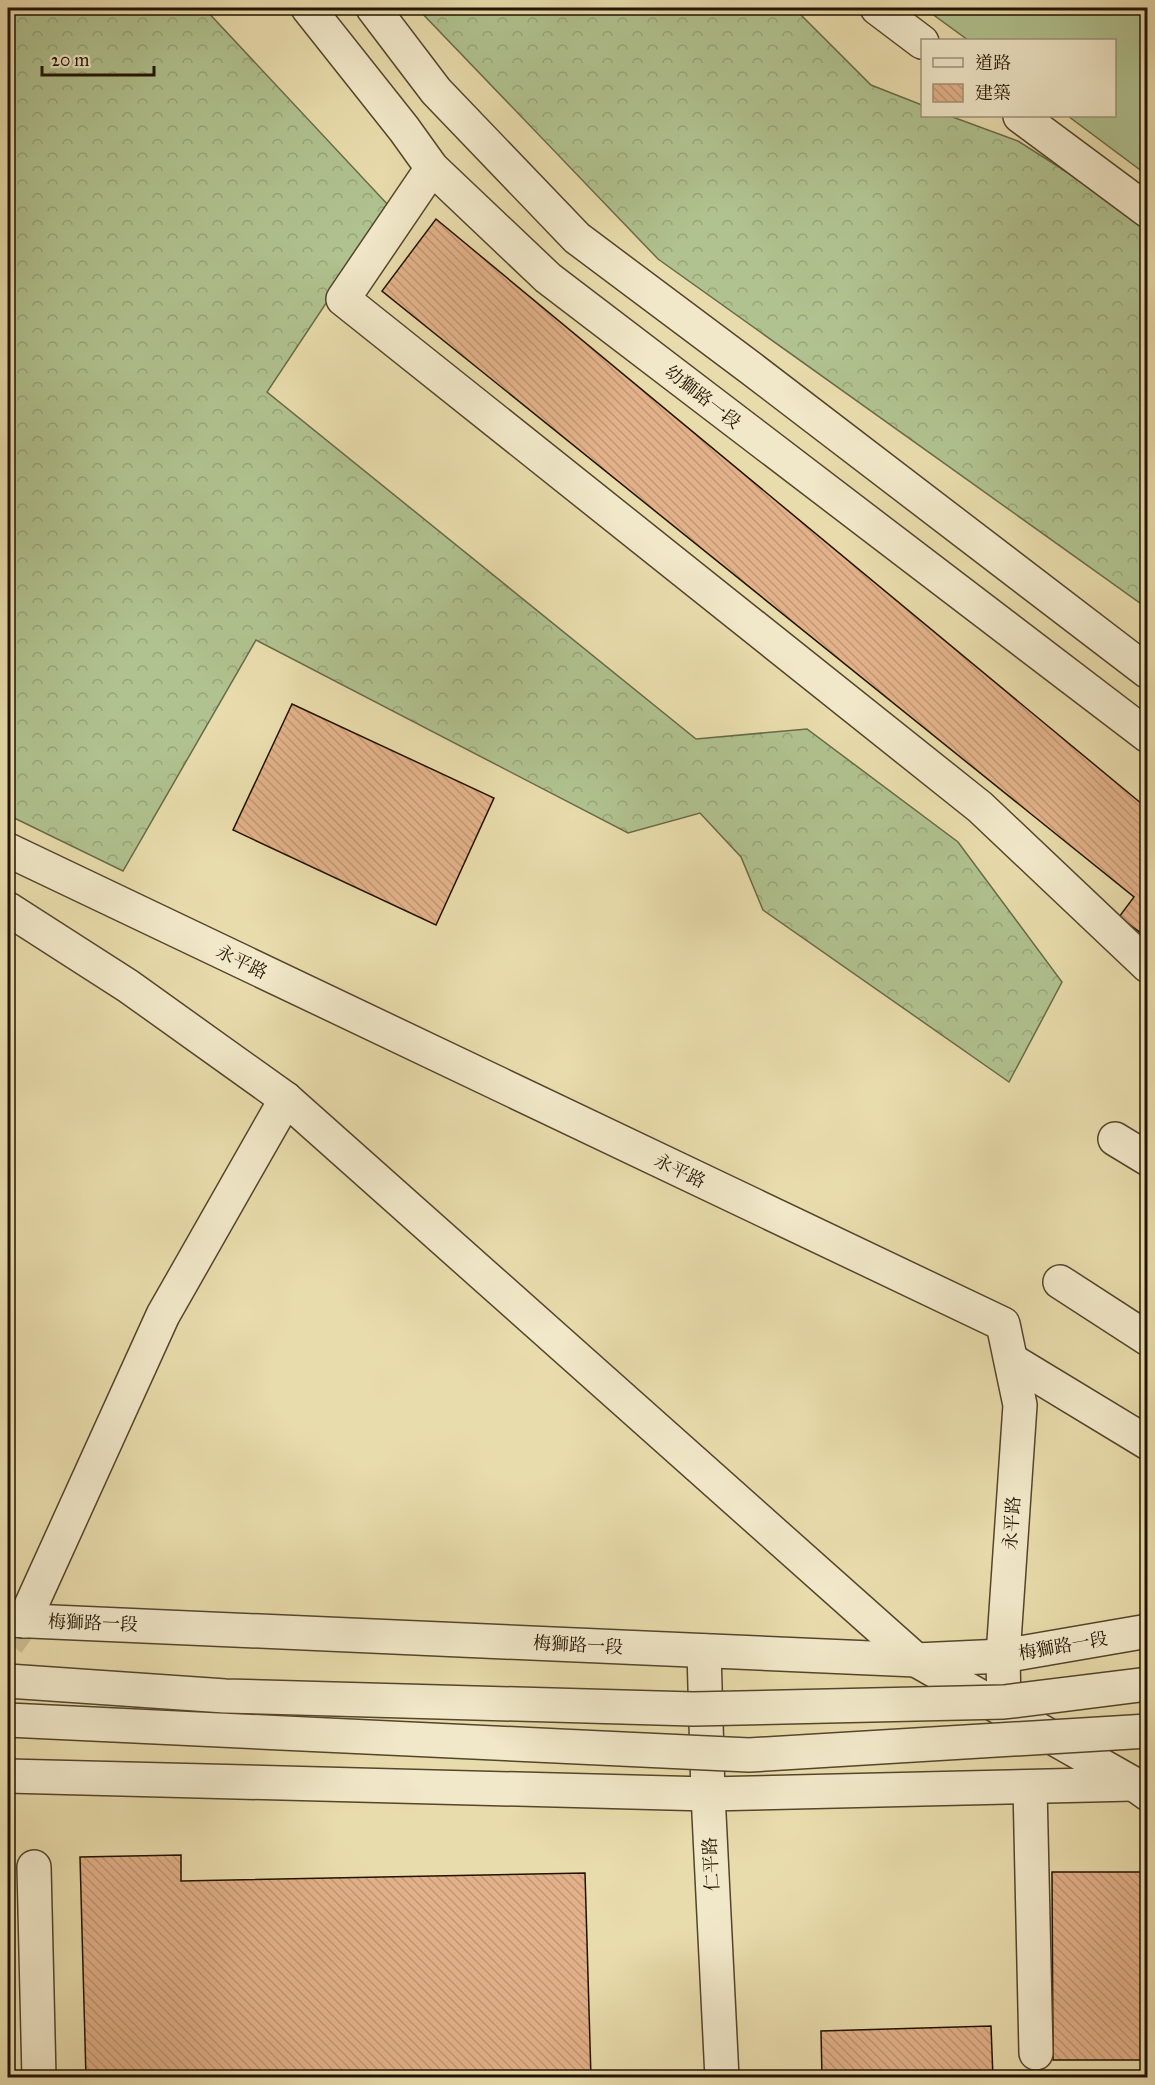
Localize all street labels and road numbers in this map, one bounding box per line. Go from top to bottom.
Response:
street label: 幼獅路一段 [661,361,745,433]
street label: 永平路 [213,940,271,984]
street label: 永平路 [651,1149,709,1193]
street label: 永平路 [999,1495,1025,1551]
street label: 梅獅路一段 [48,1610,138,1636]
street label: 梅獅路一段 [1017,1627,1109,1665]
street label: 梅獅路一段 [532,1632,624,1658]
street label: 仁平路 [699,1836,723,1892]

